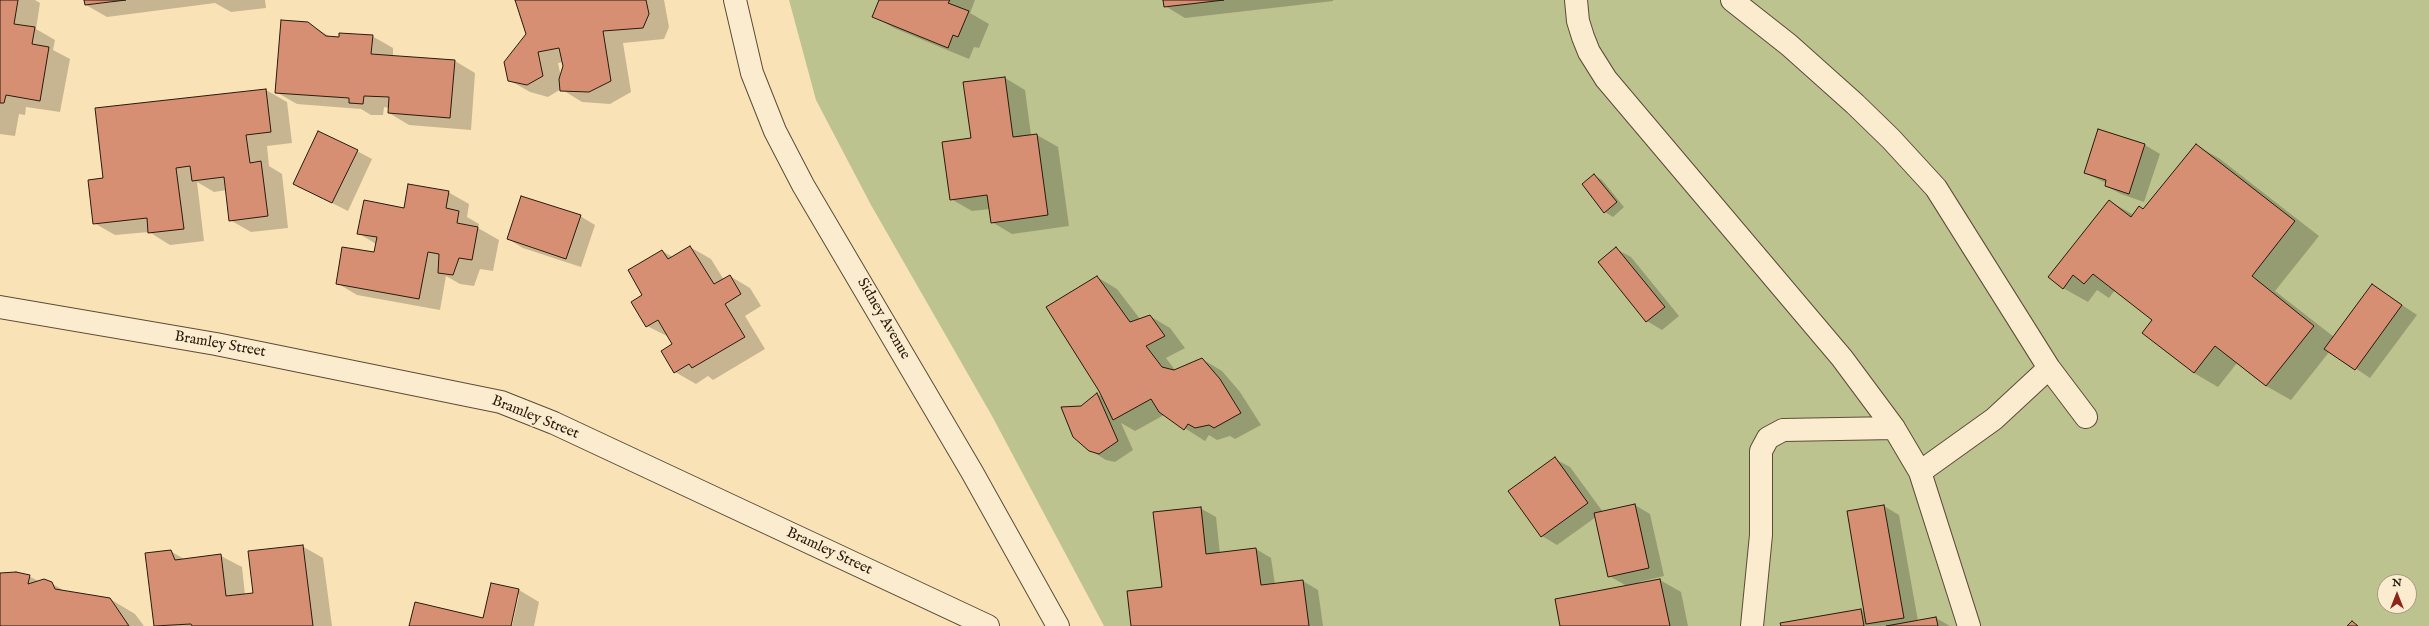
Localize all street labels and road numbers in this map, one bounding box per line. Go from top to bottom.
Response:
street label: Sidney Avenue [852,275,914,363]
street label: Bramley Street [173,328,267,362]
street label: Bramley Street [489,392,581,444]
street label: Bramley Street [783,524,875,580]

